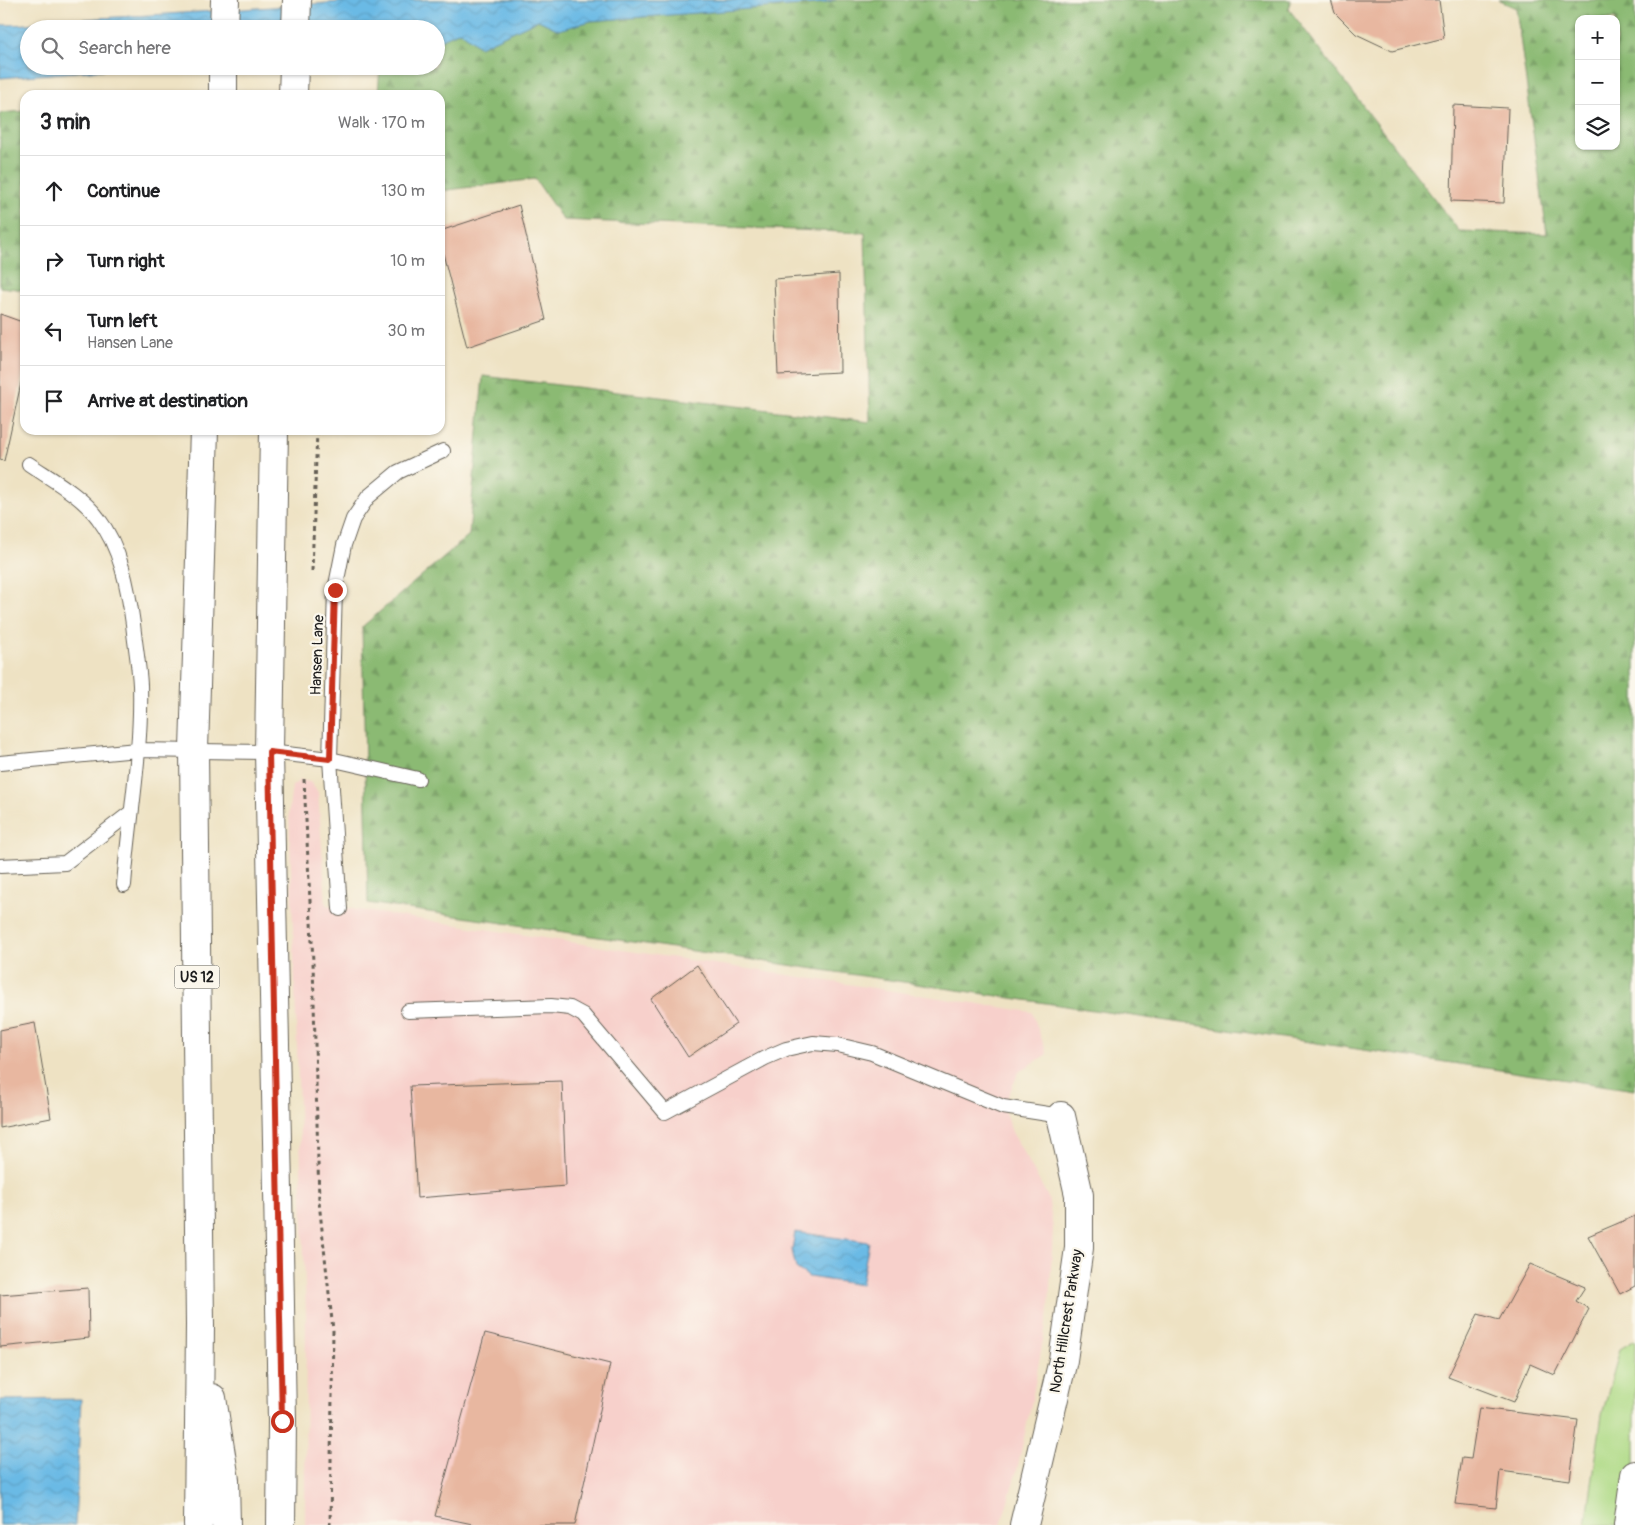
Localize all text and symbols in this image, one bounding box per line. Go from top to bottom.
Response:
map controls [1575,15,1620,150]
button: + [1575,15,1620,60]
search box [20,20,445,75]
icon: search [38,34,66,62]
text: Search here [78,36,171,60]
button: − [1575,60,1620,105]
button: layers [1575,105,1620,150]
text: 3 min [40,109,90,136]
text: Walk · 170 m [338,113,425,133]
icon: ahead [40,177,68,205]
text: Continue [87,179,160,203]
text: 130 m [381,181,425,201]
icon: right [40,247,68,275]
text: Turn right [87,249,165,273]
text: 10 m [390,251,425,271]
text: Turn left [87,309,157,333]
icon: left [40,317,68,345]
text: 30 m [387,321,425,341]
text: Hansen Lane [87,333,173,353]
icon: arrive [40,387,68,415]
text: Arrive at destination [87,389,248,413]
route end [324,579,347,602]
street label: Hansen Lane [307,614,328,696]
road number: US 12 [174,966,220,989]
street label: North Hillcrest Parkway [1046,1247,1087,1394]
route start [271,1410,294,1433]

